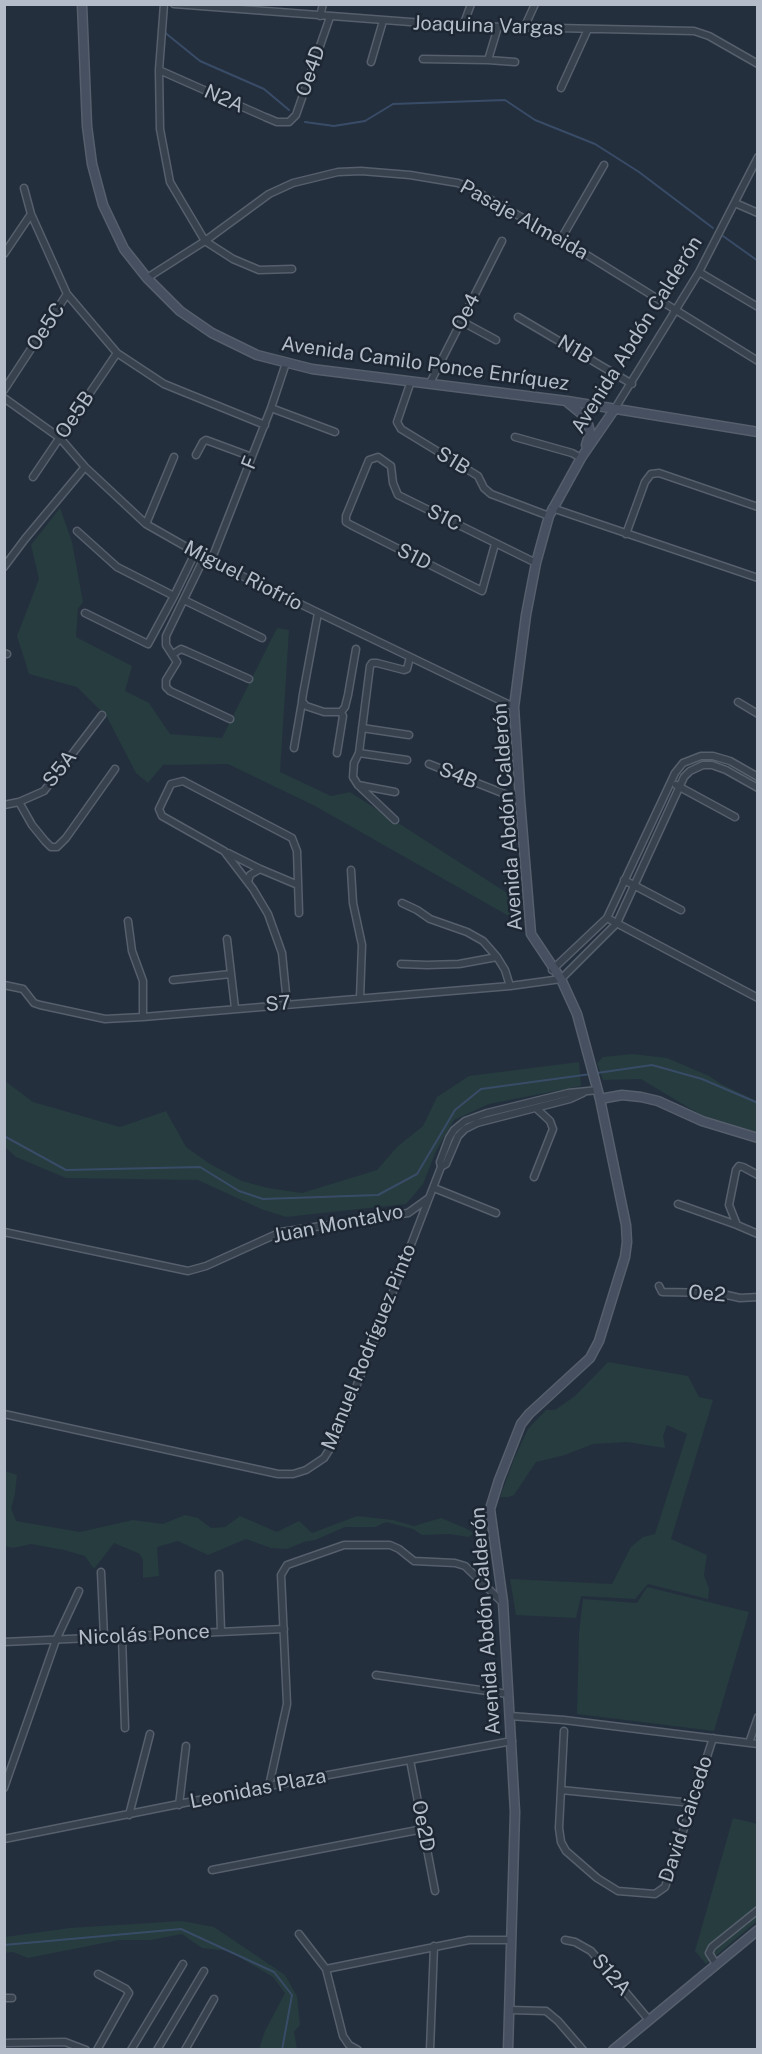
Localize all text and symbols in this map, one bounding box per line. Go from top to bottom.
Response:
street label: Joaquina Vargas [412,11,564,41]
street label: Oe4D [291,42,331,100]
street label: N2A [200,80,248,118]
street label: Pasaje Almeida [456,175,592,265]
street label: Avenida Abdón Calderón [566,232,708,438]
street label: Oe4 [447,289,485,335]
street label: Oe5C [22,298,70,356]
street label: N1B [553,330,597,370]
street label: Avenida Camilo Ponce Enríquez [280,332,570,396]
street label: Oe5B [50,387,100,443]
street label: S1B [432,442,474,480]
street label: F [237,453,263,473]
street label: S1C [423,499,465,537]
street label: Miguel Riofrío [180,536,306,616]
street label: S1D [393,538,435,576]
street label: Avenida Abdón Calderón [488,702,528,932]
street label: S5A [38,746,82,792]
street label: S4B [435,757,481,795]
street label: S7 [264,991,292,1017]
street label: Juan Montalvo [271,1200,405,1248]
street label: Manuel Rodríguez Pinto [317,1240,421,1454]
street label: Oe2 [687,1281,727,1307]
street label: Avenida Abdón Calderón [466,1506,506,1736]
street label: Nicolás Ponce [78,1620,210,1650]
street label: David Caicedo [654,1753,718,1885]
street label: Leonidas Plaza [188,1764,328,1814]
street label: Oe2D [406,1798,440,1854]
street label: S12A [586,1949,636,2001]

